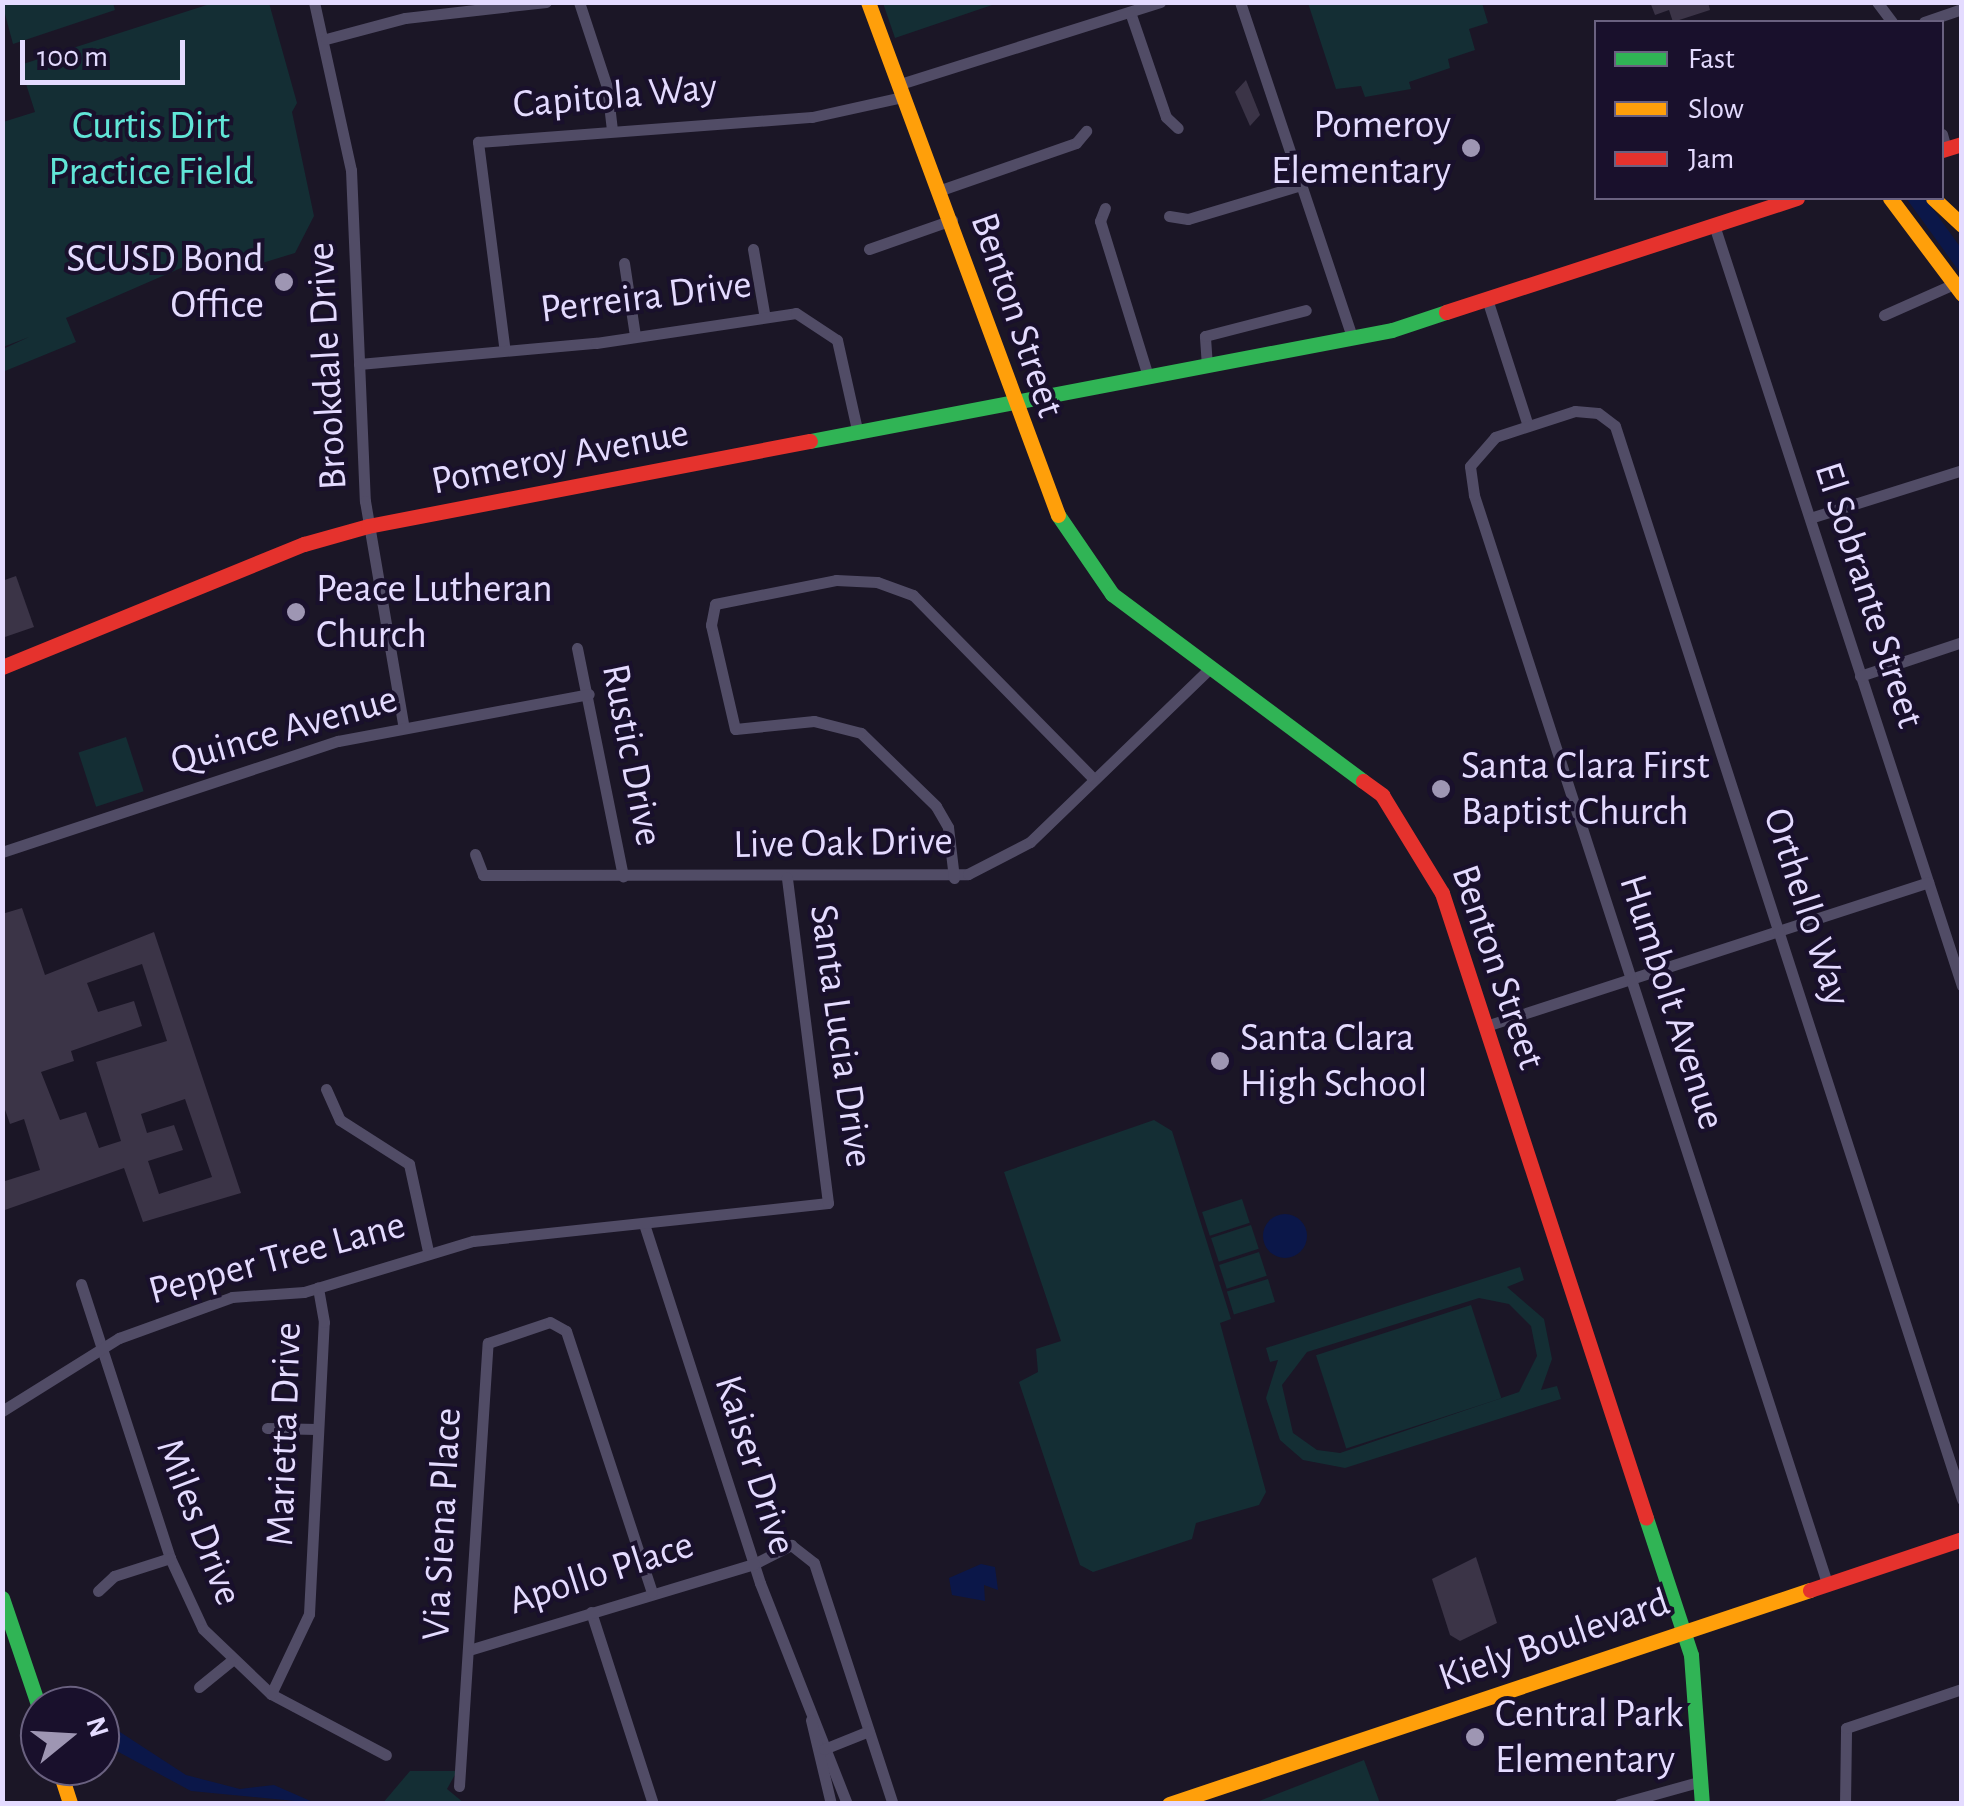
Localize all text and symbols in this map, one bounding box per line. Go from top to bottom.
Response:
scale bar [25,20,190,82]
legend [1594,20,1944,200]
text: 100 m [37,42,108,72]
text: Fast [1688,44,1735,74]
street label: Capitola Way [511,63,719,129]
text: Slow [1688,94,1744,124]
place label: Pomeroy Elementary [1271,101,1451,195]
park label: Curtis Dirt Practice Field [48,102,254,196]
marker: Pomeroy Elementary [1460,137,1482,159]
text: Jam [1688,144,1734,174]
street label: Benton Street [960,206,1074,424]
place label: SCUSD Bond Office [66,235,264,329]
street label: Brookdale Drive [297,241,357,491]
street label: Perreira Drive [538,260,754,334]
marker: SCUSD Bond Office [273,271,295,293]
street label: Pomeroy Avenue [427,409,693,505]
street label: El Sobrante Street [1803,456,1935,734]
place label: Peace Lutheran Church [316,565,553,659]
marker: Peace Lutheran Church [285,601,307,623]
street label: Rustic Drive [591,660,673,850]
street label: Quince Avenue [165,675,403,785]
place label: Santa Clara First Baptist Church [1461,742,1710,836]
marker: Santa Clara First Baptist Church [1430,778,1452,800]
street label: Orthello Way [1753,802,1861,1012]
street label: Live Oak Drive [733,817,953,869]
street label: Benton Street [1441,858,1555,1076]
street label: Humbolt Avenue [1608,869,1736,1135]
street label: Santa Lucia Drive [799,901,883,1171]
place label: Santa Clara High School [1240,1014,1427,1108]
marker: Santa Clara High School [1209,1050,1231,1072]
street label: Pepper Tree Lane [144,1201,410,1315]
street label: Marietta Drive [256,1321,312,1547]
street label: Kaiser Drive [703,1369,807,1561]
street label: Via Siena Place [412,1406,472,1642]
street label: Miles Drive [145,1432,253,1612]
street label: Apollo Place [503,1521,699,1625]
street label: Kiely Boulevard [1432,1578,1676,1702]
north arrow [20,1686,120,1786]
place label: Central Park Elementary [1495,1690,1683,1784]
text: N [80,1714,113,1741]
marker: Central Park Elementary [1464,1726,1486,1748]

